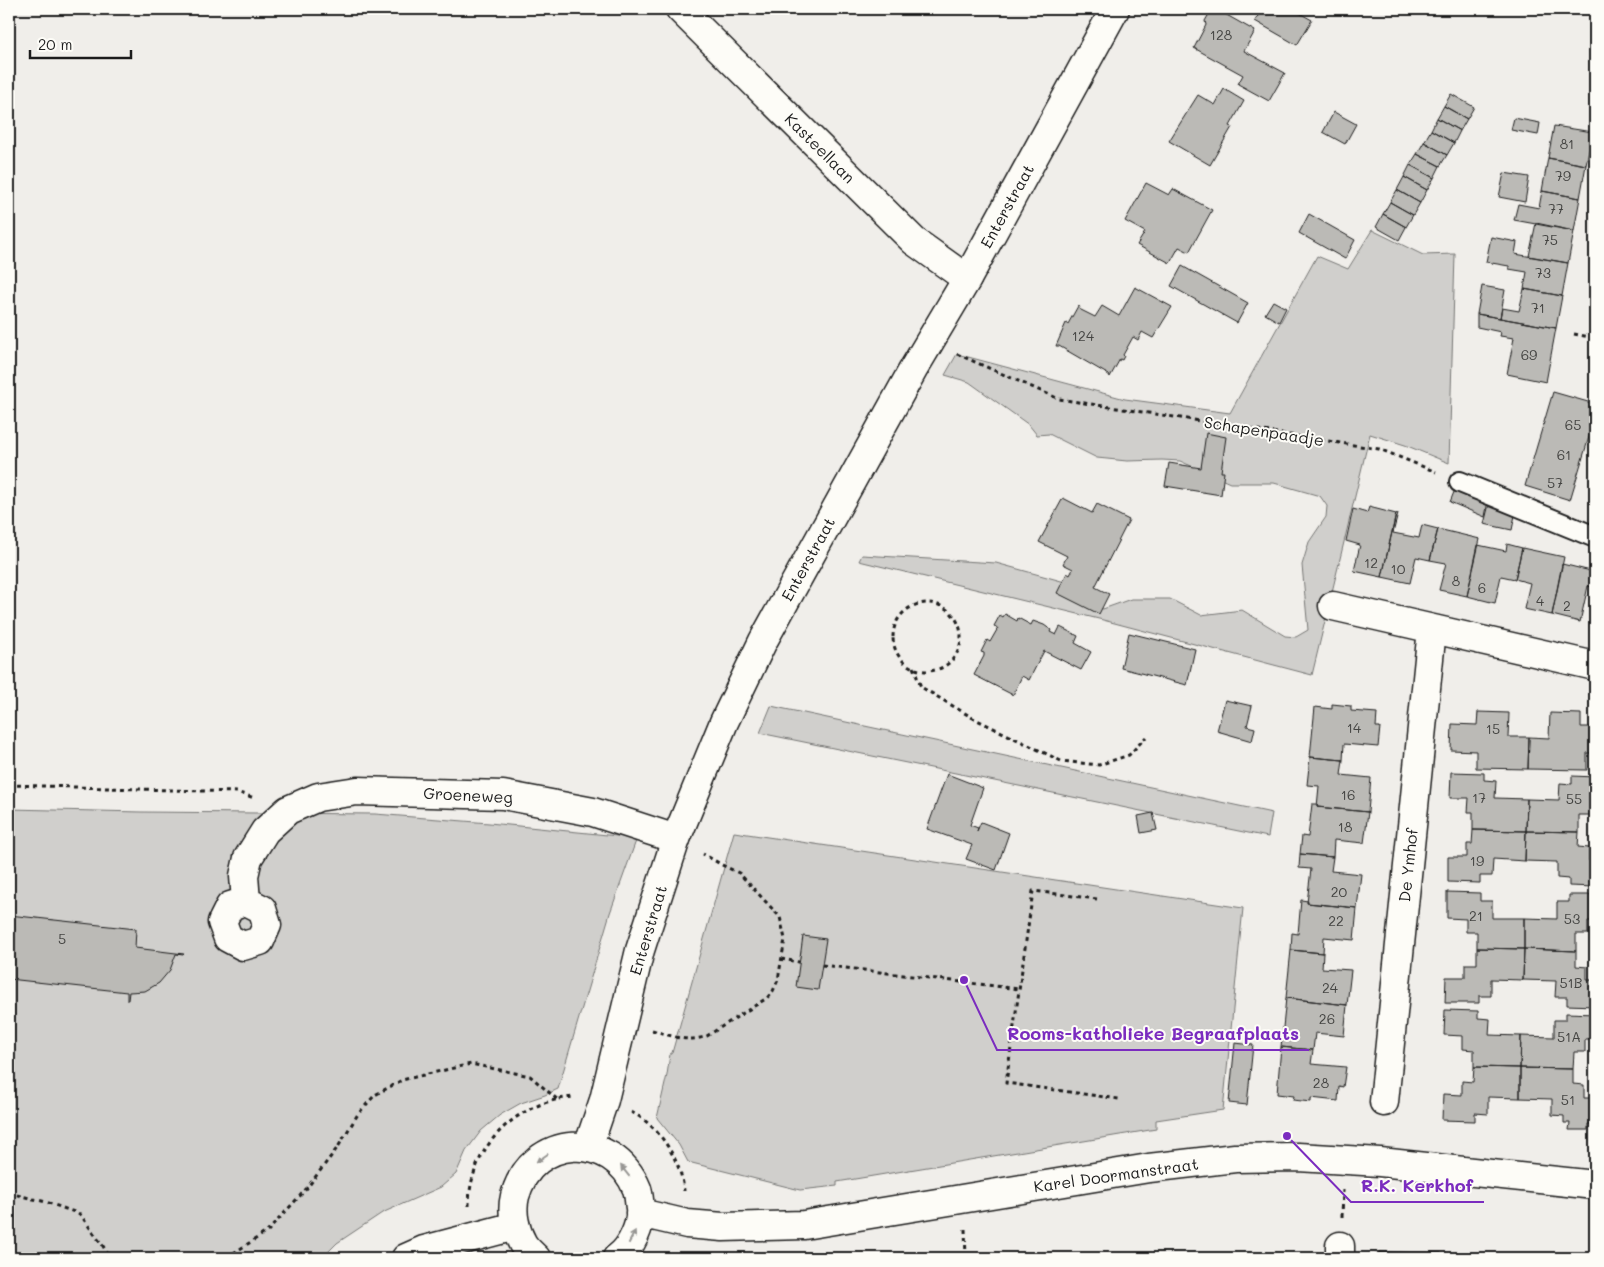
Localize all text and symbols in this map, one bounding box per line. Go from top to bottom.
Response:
house number: 128 [1210,25,1232,44]
scale bar [30,28,131,60]
text: 20 m [38,34,72,54]
street label: Kasteellaan [781,108,860,187]
house number: 81 [1560,134,1574,153]
street label: Enterstraat [975,160,1038,251]
house number: 79 [1555,166,1571,185]
house number: 77 [1548,199,1564,218]
house number: 75 [1542,230,1558,249]
house number: 73 [1535,263,1551,282]
house number: 71 [1531,298,1545,317]
house number: 124 [1072,326,1095,345]
house number: 69 [1521,345,1537,364]
street label: Schapenpaadje [1203,411,1326,450]
house number: 65 [1565,415,1581,434]
house number: 61 [1557,445,1571,464]
house number: 57 [1547,473,1563,492]
street label: Enterstraat [776,513,839,604]
house number: 12 [1364,553,1378,572]
house number: 10 [1391,559,1406,578]
house number: 8 [1452,571,1460,590]
house number: 6 [1478,578,1486,597]
house number: 4 [1536,591,1545,610]
house number: 2 [1563,596,1571,615]
house number: 14 [1347,718,1362,737]
house number: 15 [1486,719,1500,738]
street label: Groeneweg [423,782,513,807]
house number: 16 [1341,785,1355,804]
house number: 17 [1472,788,1486,807]
house number: 55 [1566,789,1582,808]
house number: 18 [1338,817,1352,836]
street label: De Ymhof [1393,826,1422,903]
house number: 19 [1470,851,1484,870]
street label: Enterstraat [624,882,671,977]
house number: 20 [1331,882,1348,901]
house number: 21 [1469,906,1483,925]
house number: 53 [1564,909,1580,928]
house number: 22 [1328,911,1344,930]
house number: 5 [58,929,66,948]
house number: 51B [1559,973,1583,992]
house number: 24 [1322,978,1339,997]
house number: 26 [1319,1009,1335,1028]
callout: Rooms-katholieke Begraafplaats [997,1017,1309,1050]
text: Rooms-katholieke Begraafplaats [1007,1021,1299,1045]
house number: 51A [1557,1027,1581,1046]
house number: 28 [1313,1073,1329,1092]
house number: 51 [1561,1090,1575,1109]
one-way arrow [535,1153,549,1163]
street label: Karel Doormanstraat [1032,1153,1200,1196]
one-way arrow [620,1165,631,1178]
callout: R.K. Kerkhof [1351,1169,1484,1202]
text: R.K. Kerkhof [1361,1173,1474,1197]
one-way arrow [628,1230,636,1245]

